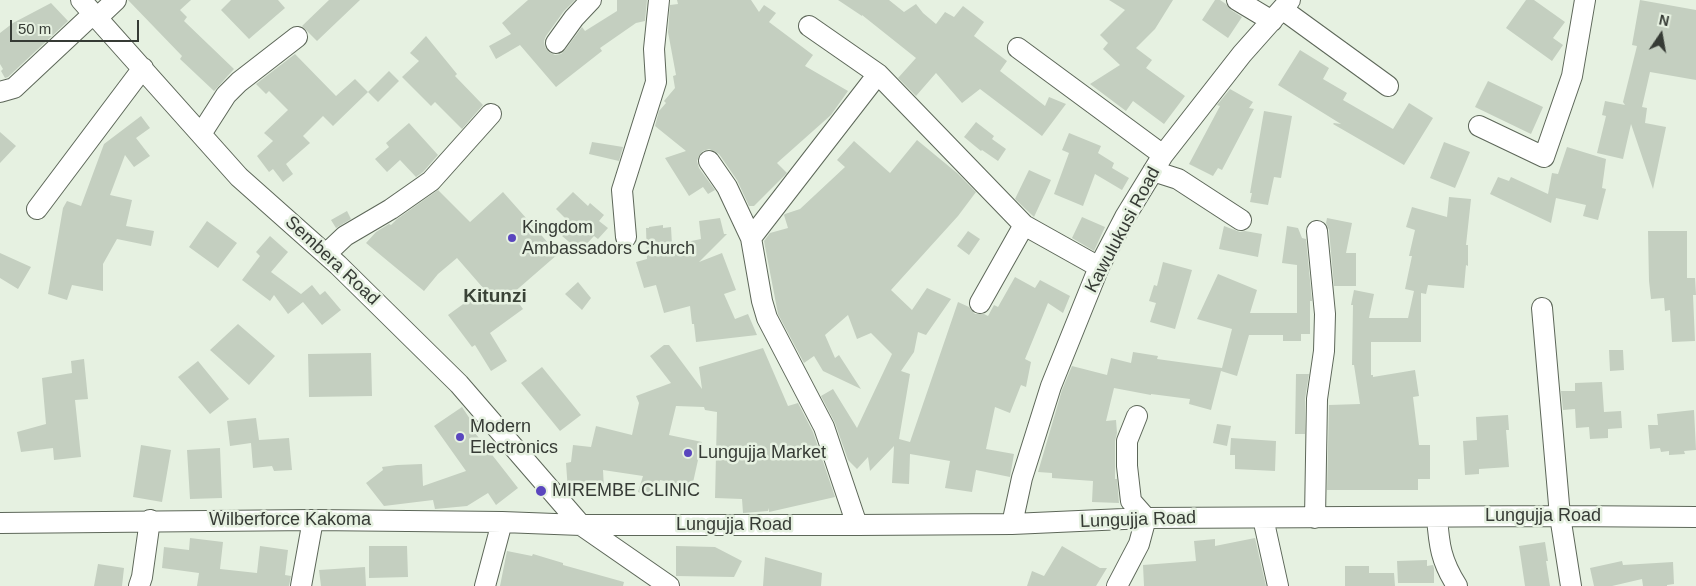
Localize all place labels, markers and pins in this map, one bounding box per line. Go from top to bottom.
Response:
place label: Kingdom Ambassadors Church [522,217,695,260]
marker: Kingdom Ambassadors Church [506,232,518,244]
place label: Modern Electronics [470,416,558,458]
marker: Modern Electronics [454,431,466,443]
place label: Lungujja Market [698,442,826,464]
marker: Lungujja Market [682,447,694,459]
place label: MIREMBE CLINIC [552,480,700,502]
marker: MIREMBE CLINIC [534,484,548,498]

